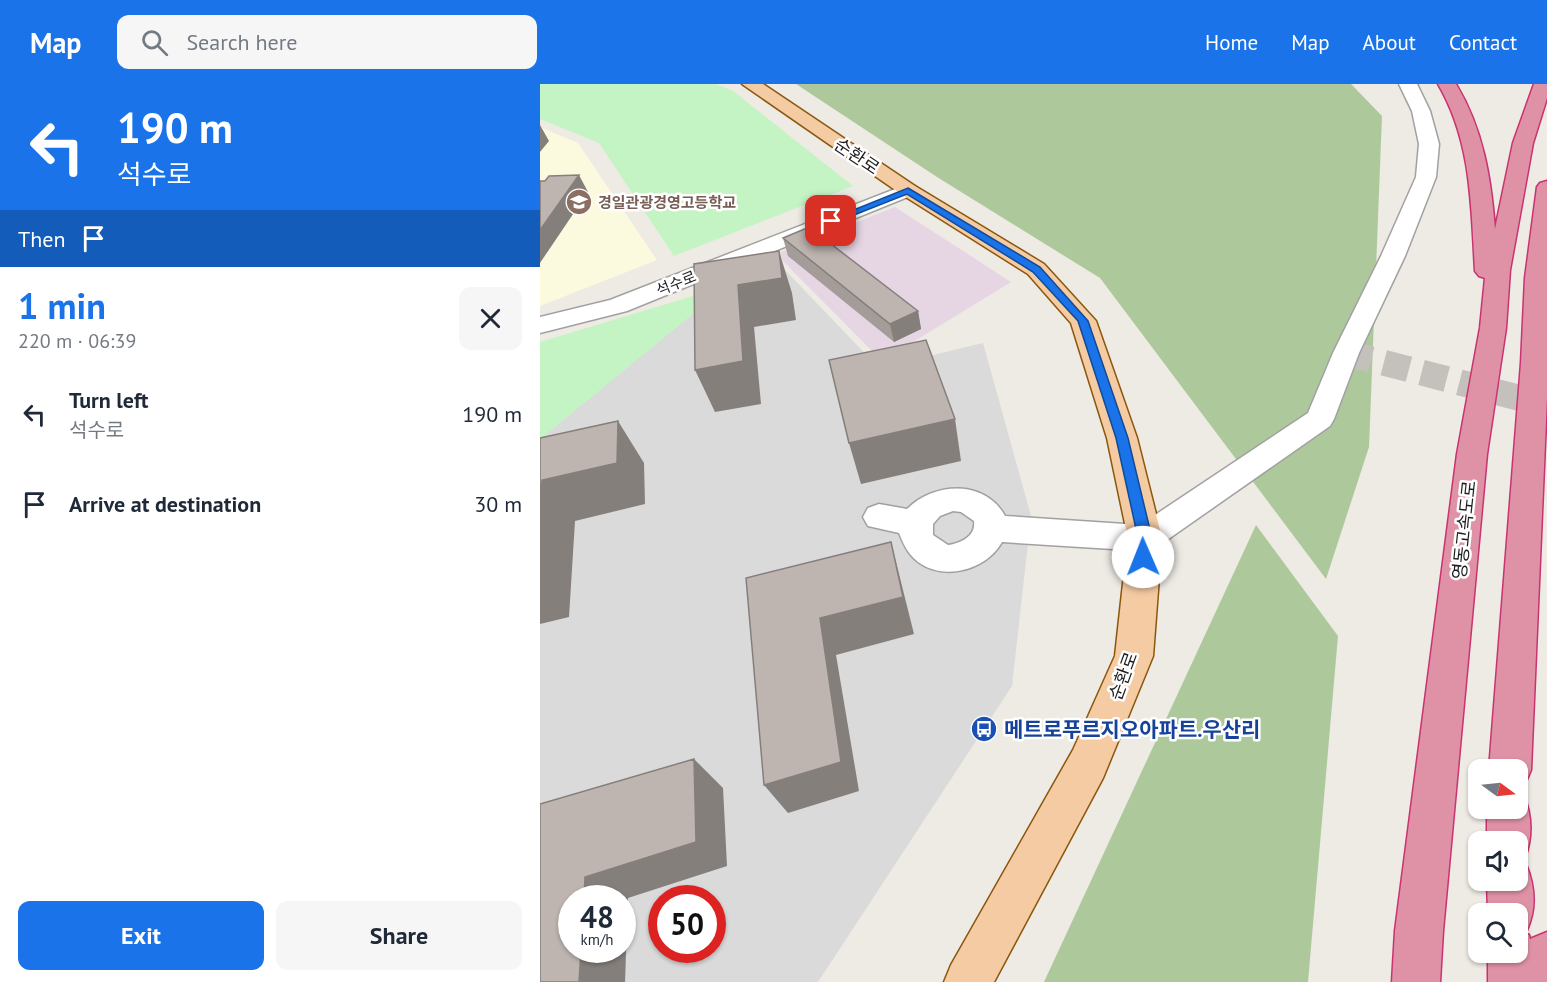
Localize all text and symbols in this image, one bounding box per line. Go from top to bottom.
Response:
search box [117,15,537,69]
text: Map [30,24,81,61]
icon: search [138,26,171,59]
text: Search here [186,28,297,56]
text: Home [1205,29,1258,56]
text: Map [1291,29,1330,56]
text: About [1363,29,1416,56]
text: Contact [1449,29,1517,56]
text: 190 m [117,100,233,155]
icon: left [18,108,96,186]
street label: 순환로 [830,133,884,179]
text: 석수로 [117,157,192,191]
school or university icon: 경일관광경영고등학교 [564,187,594,217]
place label: 경일관광경영고등학교 [598,193,736,212]
pin [805,195,856,246]
icon: arrive [814,204,847,237]
icon: arrive [77,222,110,255]
text: Then [18,225,65,253]
street label: 석수로 [653,266,699,300]
text: 1 min [18,282,106,329]
button: close [459,287,522,350]
text: 220 m · 06:39 [18,328,136,354]
text: Turn left [69,386,149,414]
icon: left [18,398,51,431]
text: 190 m [462,400,522,428]
text: 석수로 [69,417,124,443]
street label: 영동고속도로 [1447,479,1481,581]
icon: arrive [18,488,51,521]
text: Arrive at destination [69,490,261,518]
text: 30 m [474,490,522,518]
position arrow [1111,525,1175,589]
street label: 순환로 [1104,649,1142,703]
bus stop icon: 메트로푸르지오아파트.우산리 [969,714,999,744]
place label: 메트로푸르지오아파트.우산리 [1004,716,1260,743]
north arrow [1468,759,1528,819]
map controls [1468,759,1528,963]
button: sound [1468,831,1528,891]
speed limit sign: 50 [648,885,726,963]
text: 48 [580,897,614,936]
button: Exit [18,901,264,970]
button: Share [276,901,522,970]
button: search [1468,903,1528,963]
text: km/h [581,930,613,949]

